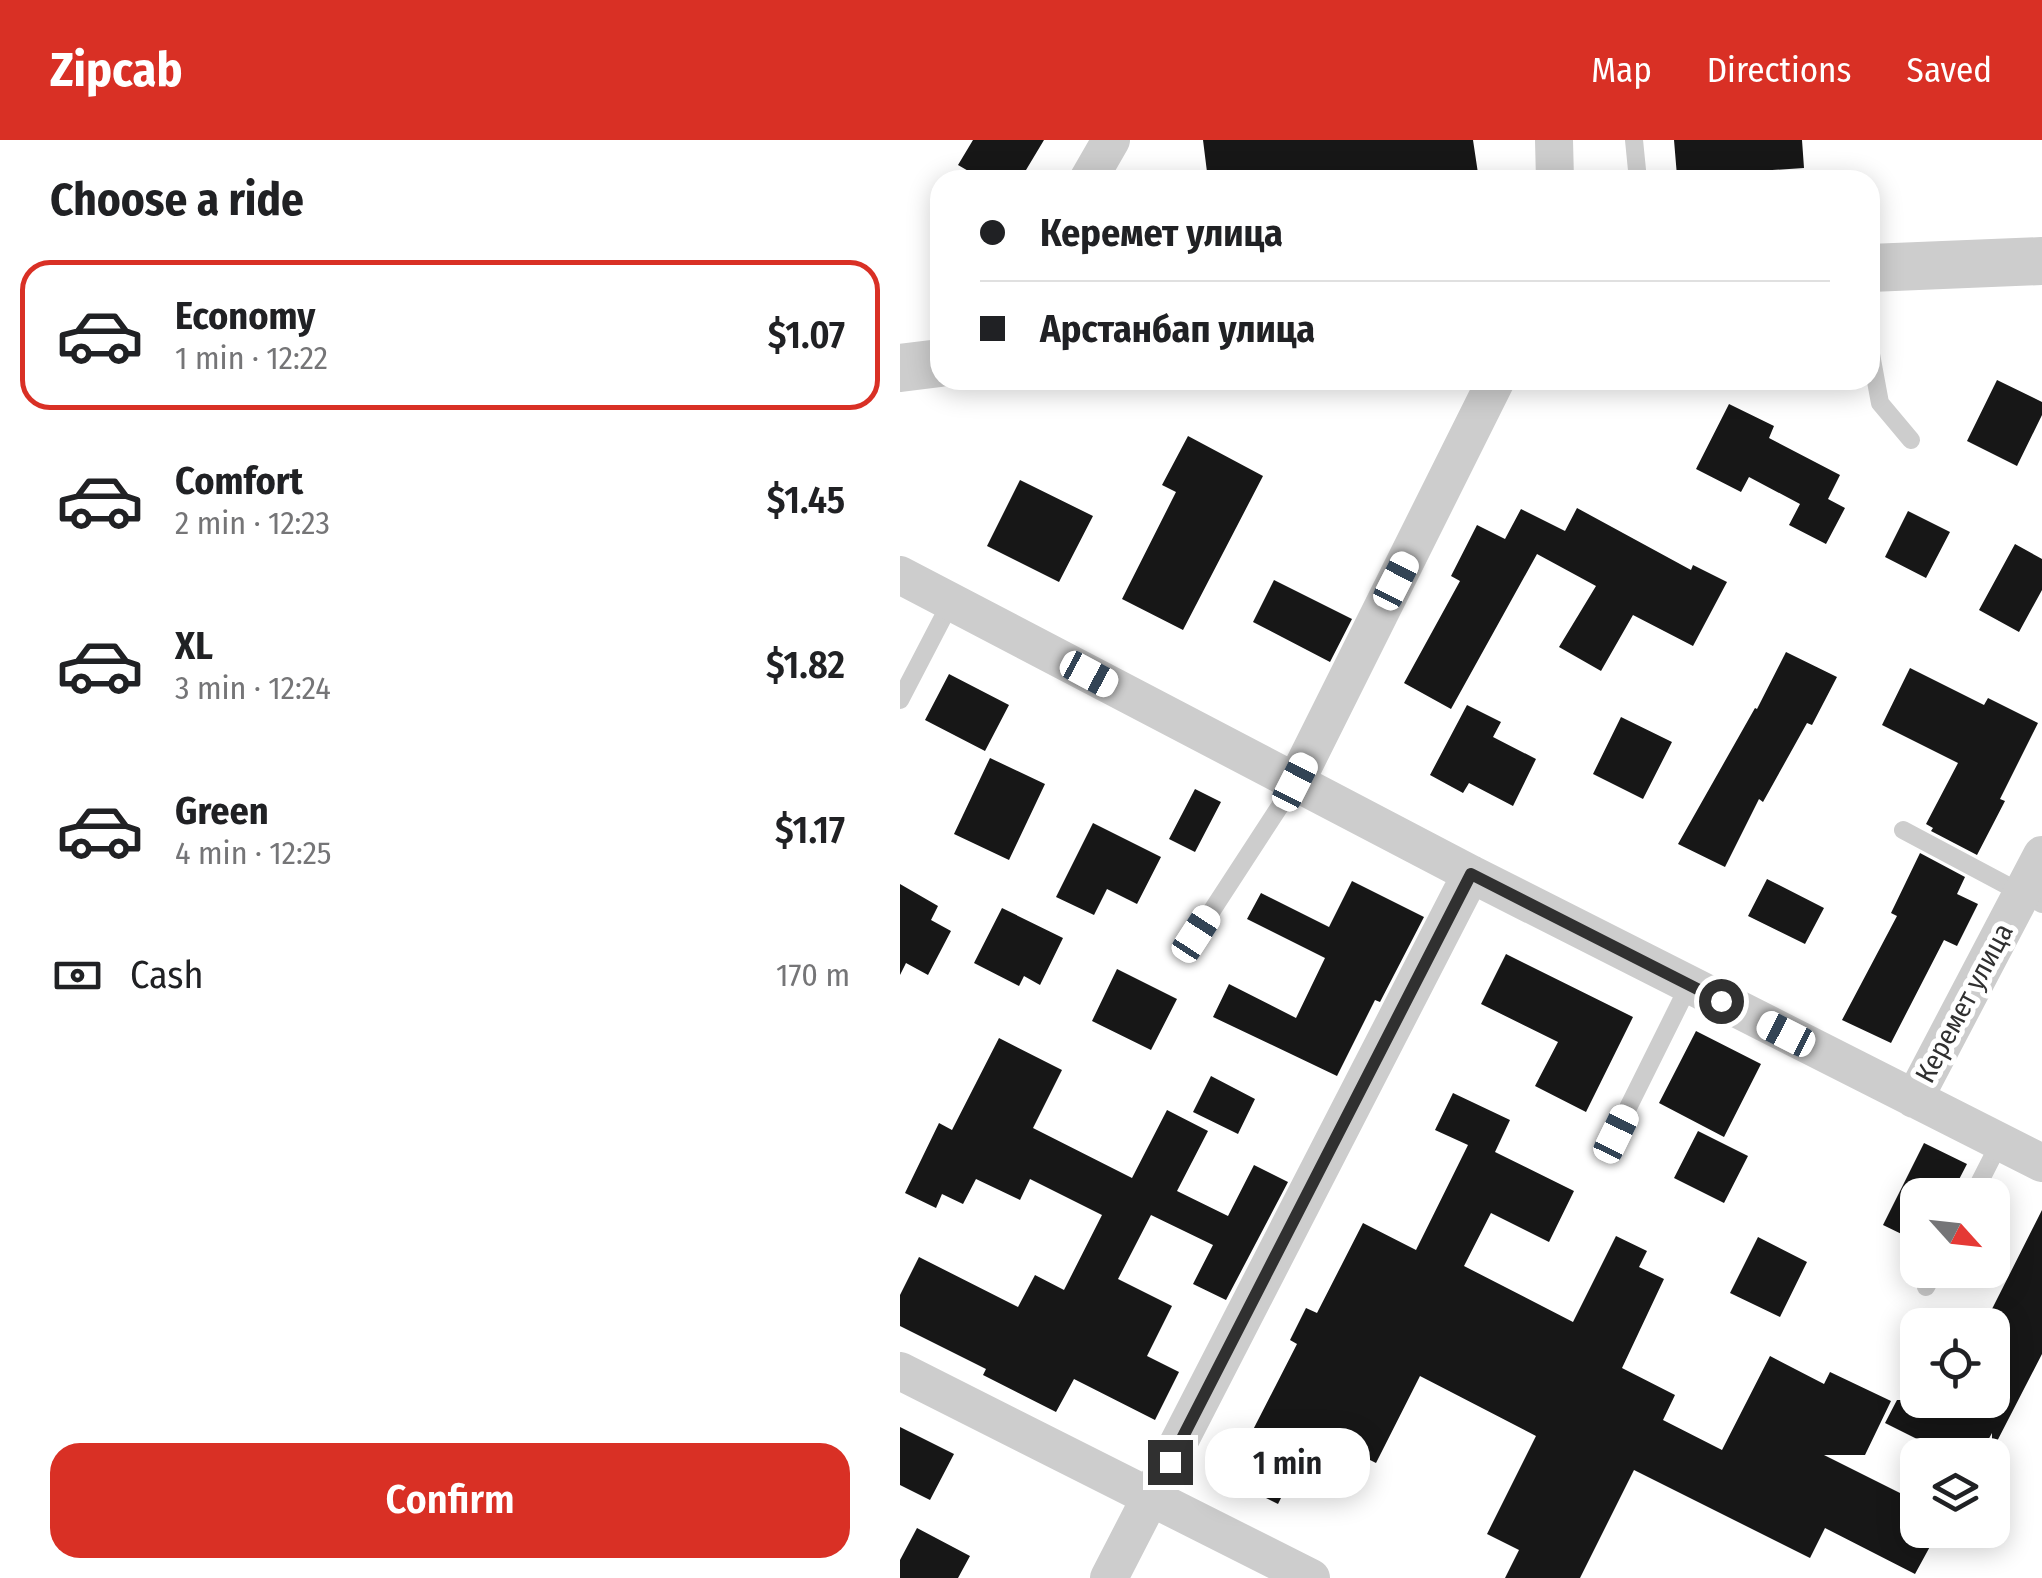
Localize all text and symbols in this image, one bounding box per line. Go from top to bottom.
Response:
text: Zipcab [50,41,182,99]
text: Map [1591,49,1652,91]
text: Directions [1707,49,1852,91]
text: Saved [1907,49,1992,91]
text: Choose a ride [50,173,304,227]
text: Керемет улица [1040,210,1283,256]
icon: car [55,290,145,380]
text: Economy [175,293,315,339]
text: Арстанбап улица [1040,306,1315,352]
text: $1.07 [768,312,845,358]
text: 1 min · 12:22 [175,339,328,377]
icon: car [55,455,145,545]
text: Comfort [175,458,303,504]
text: $1.45 [767,477,845,523]
text: 2 min · 12:23 [175,504,330,542]
car [1369,547,1423,615]
icon: car [55,620,145,710]
text: XL [175,623,213,669]
text: $1.82 [766,642,845,688]
car [1055,647,1123,701]
text: 3 min · 12:24 [175,669,331,707]
car [1268,748,1322,816]
icon: car [55,785,145,875]
text: Green [175,788,269,834]
text: $1.17 [775,807,845,853]
text: 4 min · 12:25 [175,834,332,872]
car [1167,901,1225,967]
street label: Керемет улица [1908,918,2020,1088]
icon: cash [50,948,105,1003]
text: Cash [130,952,204,998]
text: 170 m [776,956,850,994]
route start [1699,979,1744,1024]
car [1752,1007,1820,1061]
car [1589,1100,1643,1168]
north arrow [1900,1178,2010,1288]
map controls [1900,1178,2010,1548]
button: locate [1900,1308,2010,1418]
callout: 1 min [1205,1427,1370,1497]
button: layers [1900,1438,2010,1548]
route end [1148,1440,1193,1485]
button: Confirm [50,1443,850,1558]
text: 1 min [1253,1444,1322,1482]

